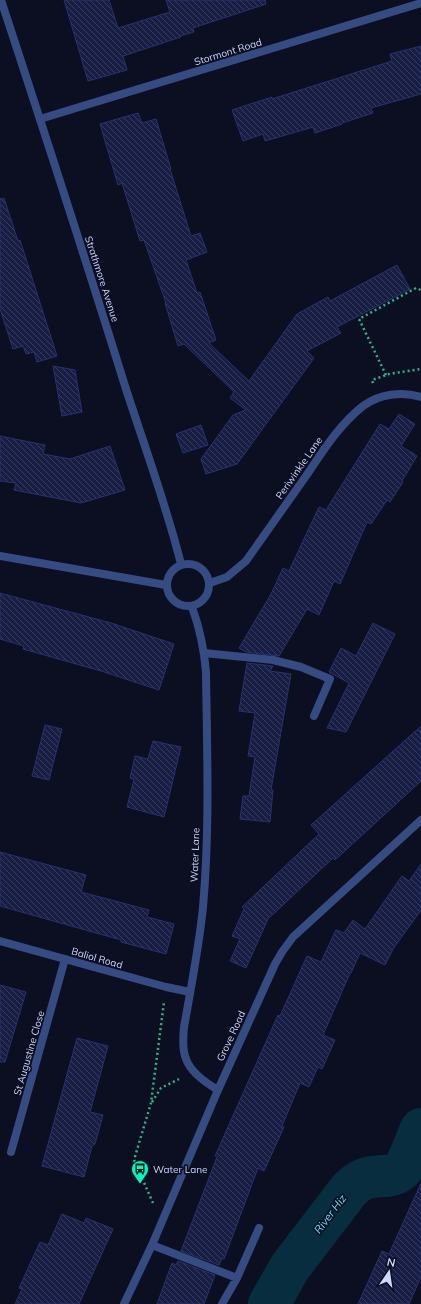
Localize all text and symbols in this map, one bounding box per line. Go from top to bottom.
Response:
street label: Stormont Road [193,36,263,68]
street label: Strathmore Avenue [82,234,122,324]
street label: Periwinkle Lane [273,434,325,502]
street label: Water Lane [188,828,202,882]
street label: Baliol Road [70,944,124,972]
street label: St Augustine Close [11,1009,47,1097]
street label: Grove Road [214,1009,248,1063]
bus stop icon: Water Lane [130,1159,150,1184]
place label: Water Lane [153,1163,207,1176]
water label: River Hiz [311,1191,349,1236]
north arrow [369,1252,409,1292]
text: N [386,1255,397,1270]

